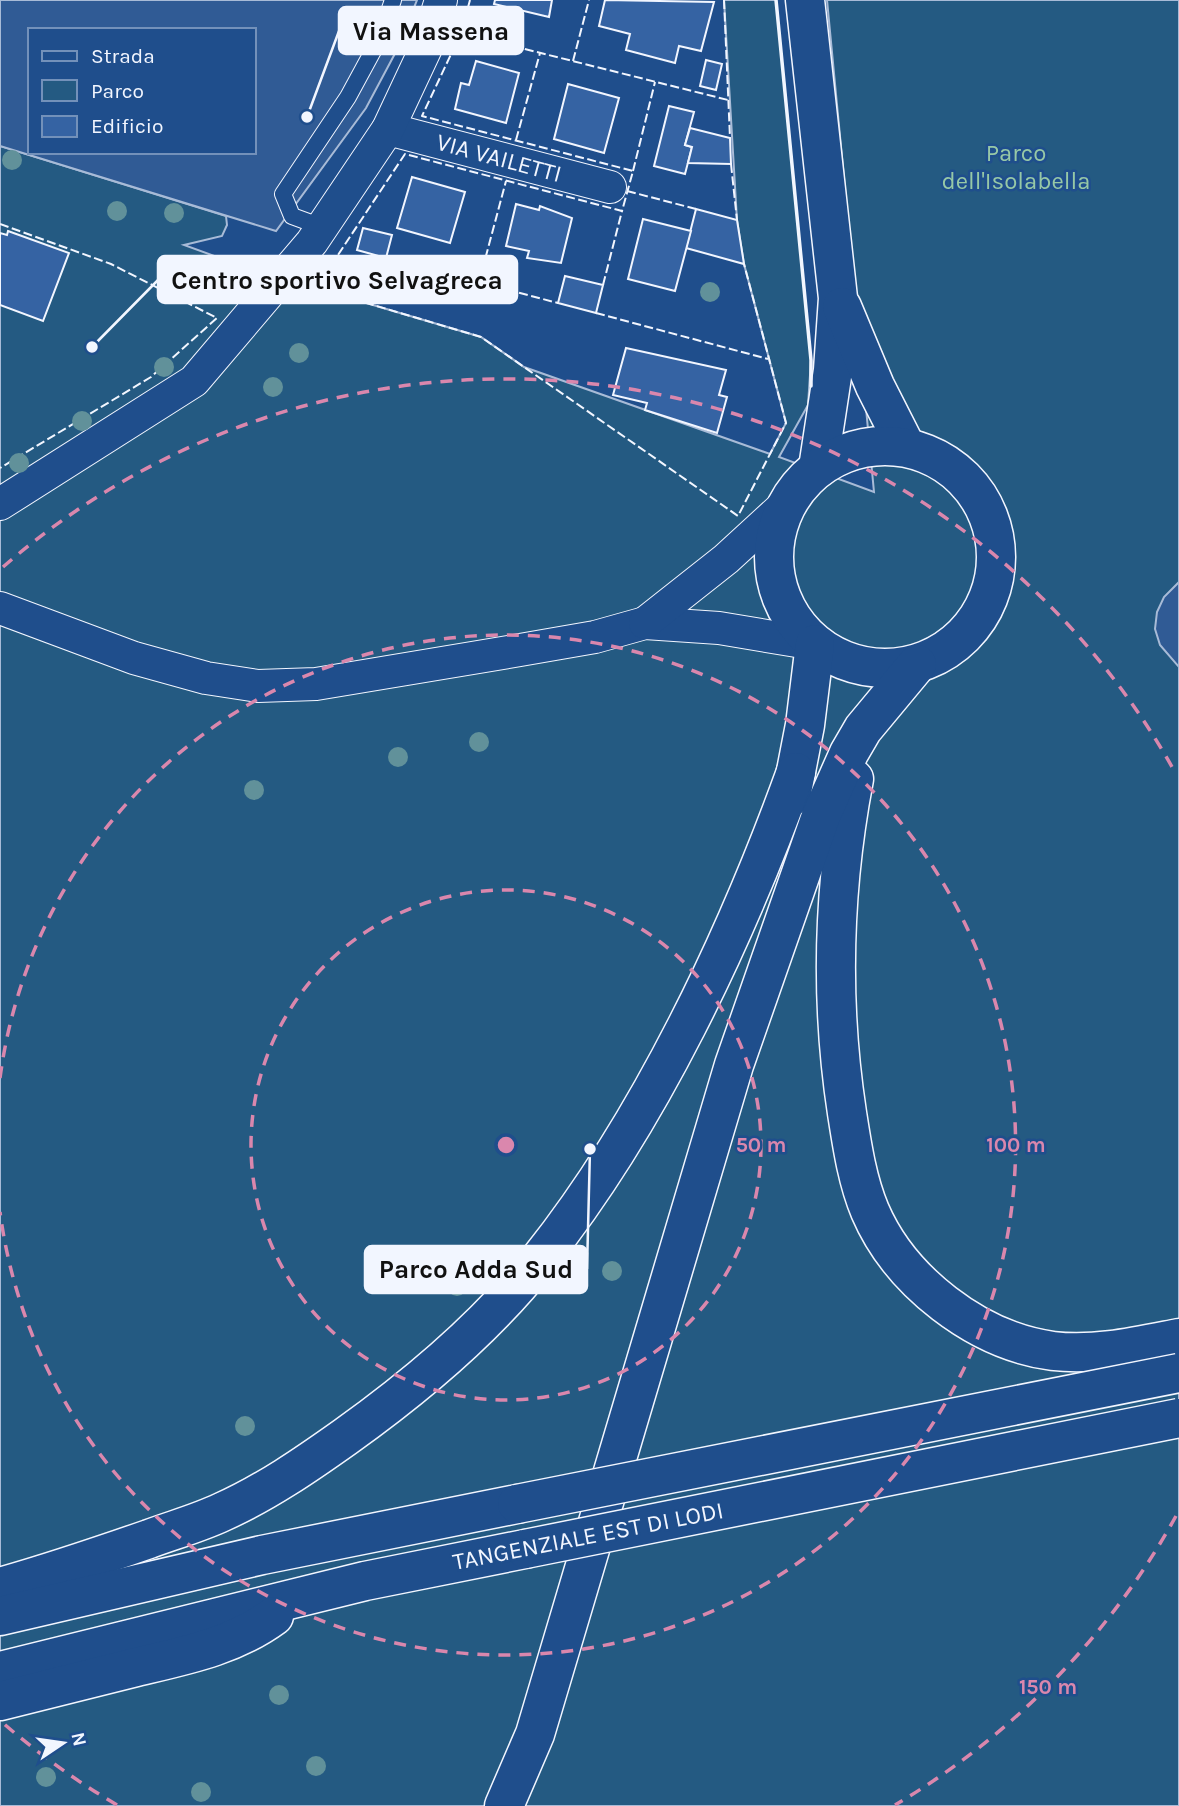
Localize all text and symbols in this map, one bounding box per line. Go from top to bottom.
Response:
callout: Via Massena [339,7,523,54]
text: Via Massena [353,16,509,47]
legend [28,28,256,154]
text: Strada [91,44,155,68]
text: Parco [91,79,144,103]
text: Edificio [91,114,164,138]
street label: VIA VAILETTI [433,128,565,188]
park label: Parco dell'Isolabella [942,139,1090,195]
callout: Centro sportivo Selvagreca [158,256,517,303]
text: Centro sportivo Selvagreca [171,265,503,296]
centre of rings [494,1133,518,1157]
text: 50 m [736,1133,786,1157]
text: 100 m [986,1133,1046,1157]
callout: Parco Adda Sud [365,1246,587,1293]
text: Parco Adda Sud [379,1254,573,1285]
street label: TANGENZIALE EST DI LODI [450,1496,726,1576]
text: 150 m [1019,1675,1077,1699]
north arrow [28,1708,98,1778]
text: N [66,1730,91,1749]

